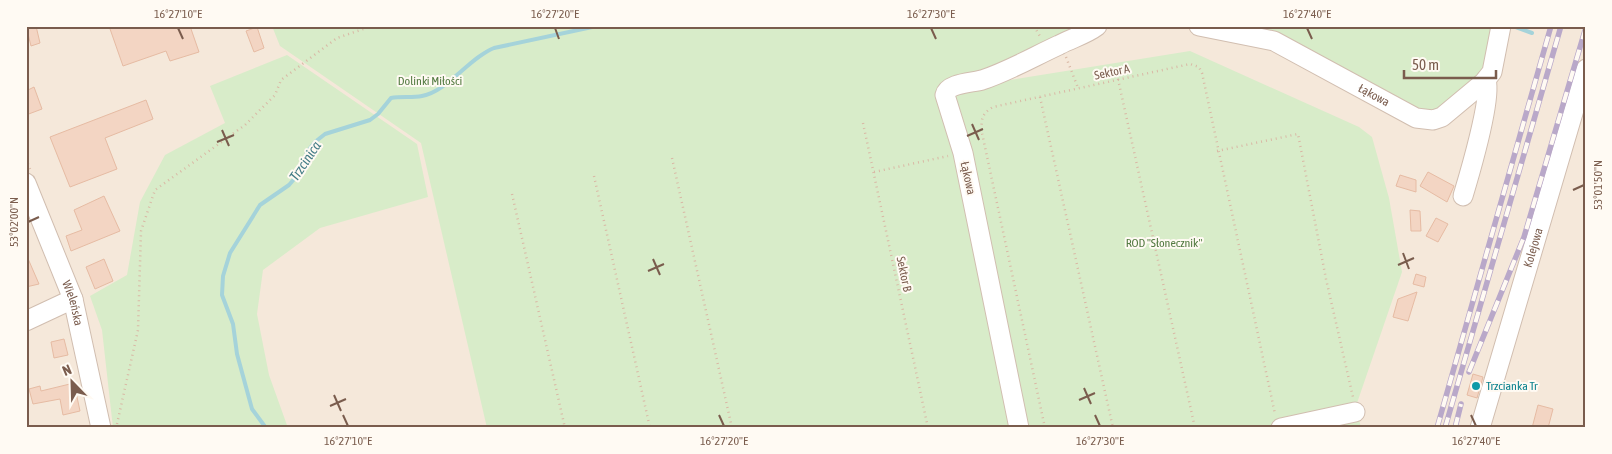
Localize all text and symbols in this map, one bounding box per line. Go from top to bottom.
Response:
text: 16°27'10"E [154,7,202,21]
text: 16°27'20"E [531,7,579,21]
text: 16°27'30"E [907,7,955,21]
text: 16°27'40"E [1283,7,1331,21]
scale bar [1404,48,1497,80]
text: 50 m [1412,56,1439,73]
street label: Sektor A [1093,61,1131,83]
park label: Dolinki Miłości [398,74,462,88]
street label: Łąkowa [1356,81,1392,109]
water label: Trzcinica [286,138,324,184]
street label: Łąkowa [958,160,978,196]
text: 53°01'50"N [1591,160,1605,210]
text: 53°02'00"N [7,197,21,247]
street label: Kolejowa [1521,226,1546,269]
park label: ROD "Słonecznik" [1126,236,1202,250]
street label: Sektor B [893,255,915,293]
street label: Wieleńska [59,278,86,327]
north arrow [48,356,98,406]
text: N [60,361,74,379]
place label: Trzcianka Tr [1486,379,1538,393]
marker: Trzcianka Tr [1470,380,1482,392]
text: 16°27'10"E [324,434,372,448]
text: 16°27'20"E [700,434,748,448]
text: 16°27'30"E [1076,434,1124,448]
text: 16°27'40"E [1452,434,1500,448]

